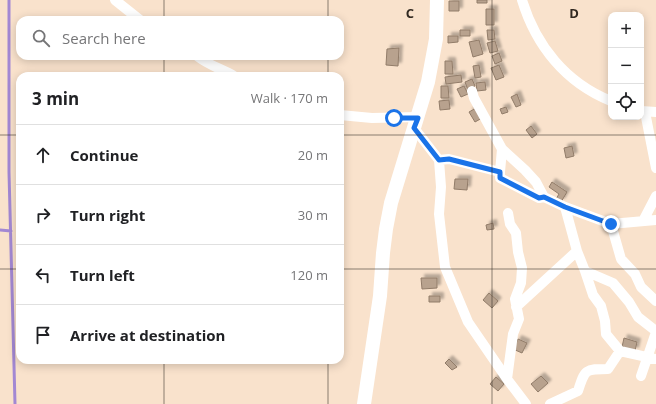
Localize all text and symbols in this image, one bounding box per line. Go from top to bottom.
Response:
text: C [406,4,414,22]
text: D [569,4,579,22]
map controls [608,12,644,120]
button: + [608,12,644,48]
search box [16,16,344,60]
icon: search [30,27,52,49]
text: Search here [62,28,146,48]
button: − [608,48,644,84]
button: locate [608,84,644,120]
text: 3 min [32,87,79,110]
text: Walk · 170 m [251,89,328,107]
route start [385,109,403,127]
icon: ahead [32,144,54,166]
text: Continue [70,145,138,165]
text: 20 m [298,146,328,164]
icon: right [32,204,54,226]
text: Turn right [70,205,145,225]
text: 30 m [298,206,328,224]
route end [602,215,620,233]
icon: left [32,264,54,286]
text: Turn left [70,265,135,285]
text: 120 m [290,266,328,284]
icon: arrive [32,324,54,346]
text: Arrive at destination [70,325,225,345]

